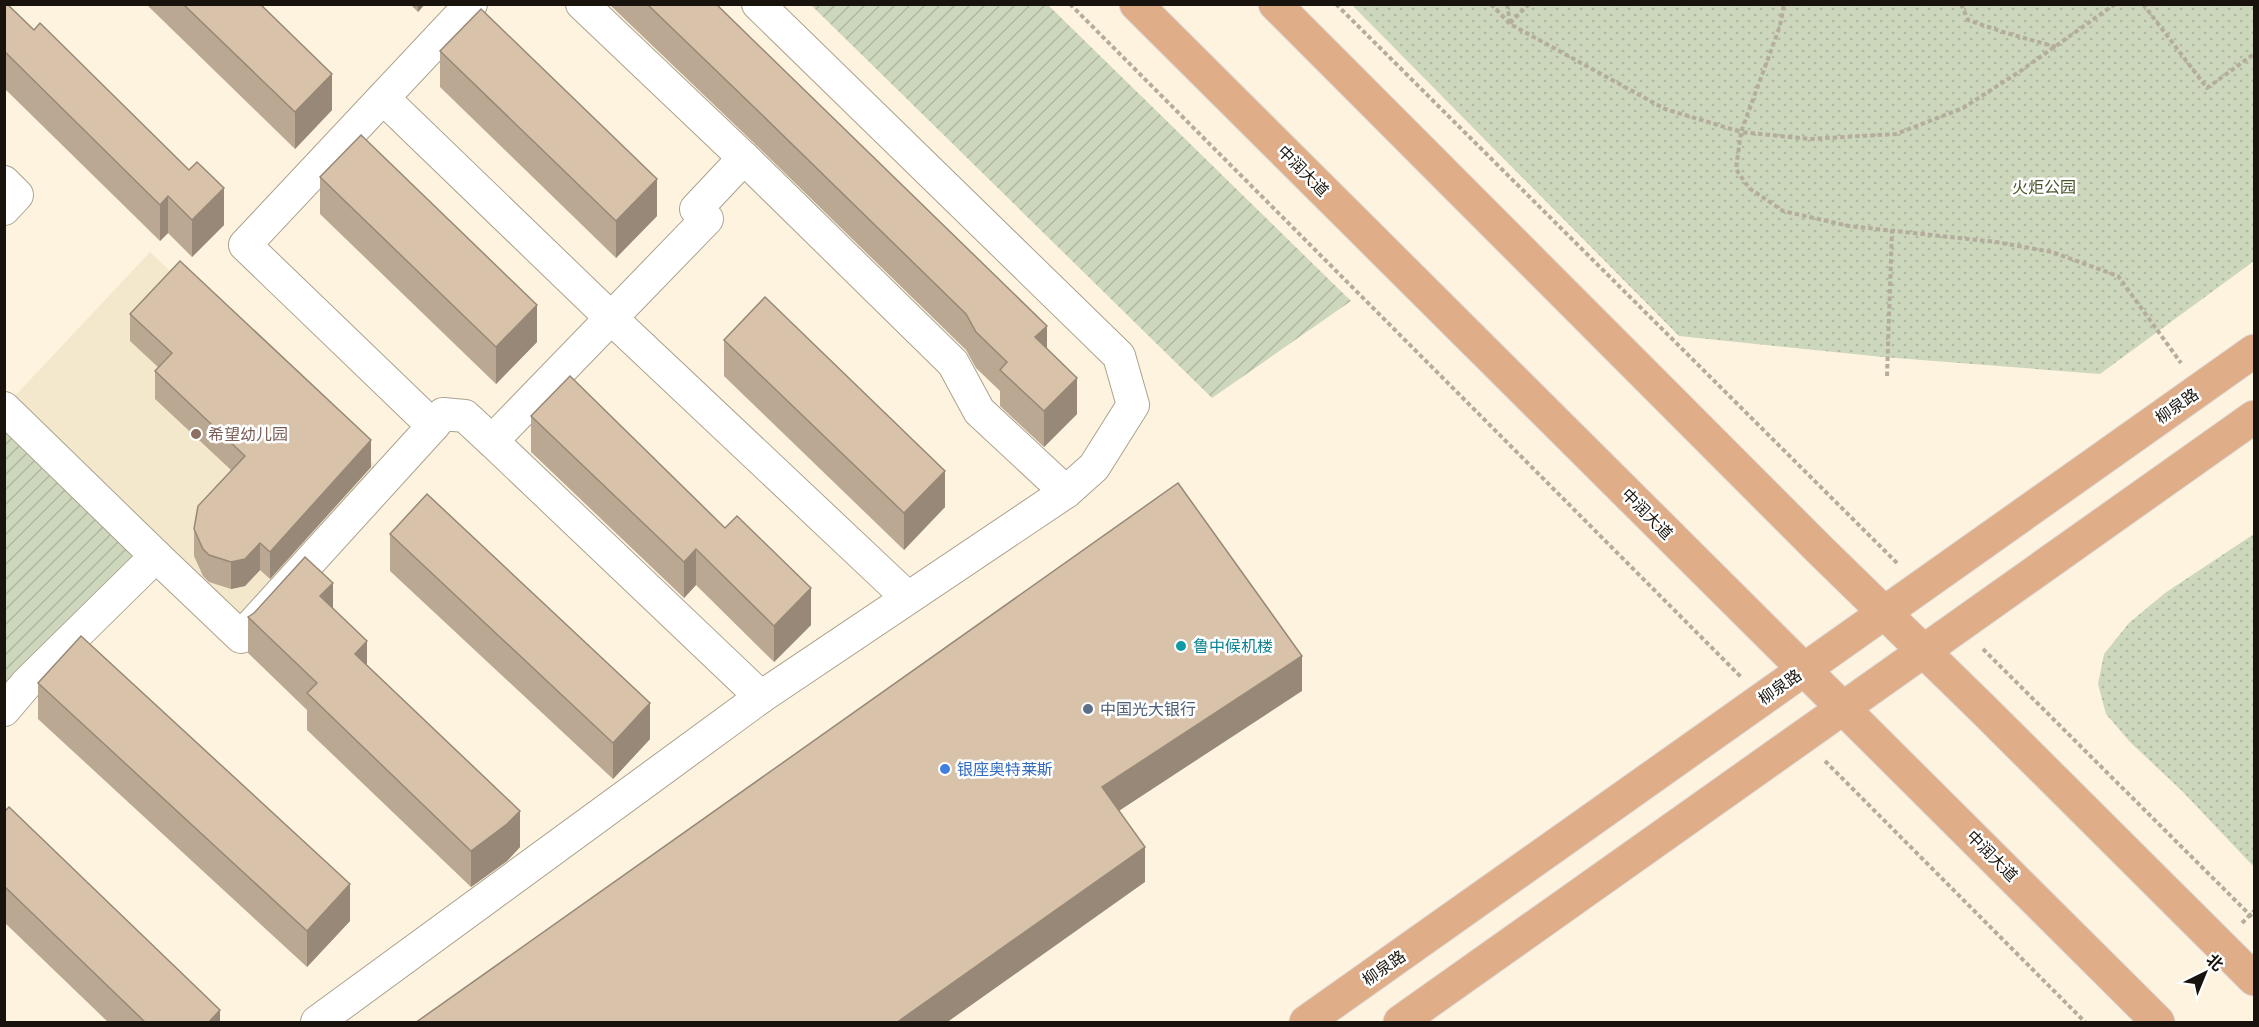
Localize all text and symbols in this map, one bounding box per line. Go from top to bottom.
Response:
street label: 中润大道 [1272,140,1334,202]
park label: 火炬公园 [2012,176,2076,199]
street label: 柳泉路 [2151,383,2203,429]
place label: 希望幼儿园 [208,423,288,446]
marker: 希望幼儿园 [189,427,203,441]
street label: 中润大道 [1616,483,1678,545]
place label: 鲁中候机楼 [1193,635,1273,658]
marker: 鲁中候机楼 [1174,639,1188,653]
street label: 柳泉路 [1754,664,1806,710]
place label: 中国光大银行 [1100,698,1196,721]
marker: 中国光大银行 [1081,702,1095,716]
place label: 银座奥特莱斯 [957,758,1053,781]
marker: 银座奥特莱斯 [938,762,952,776]
street label: 中润大道 [1961,825,2023,887]
north arrow [2175,943,2235,1003]
street label: 柳泉路 [1358,945,1410,991]
text: 北 [2201,949,2229,976]

